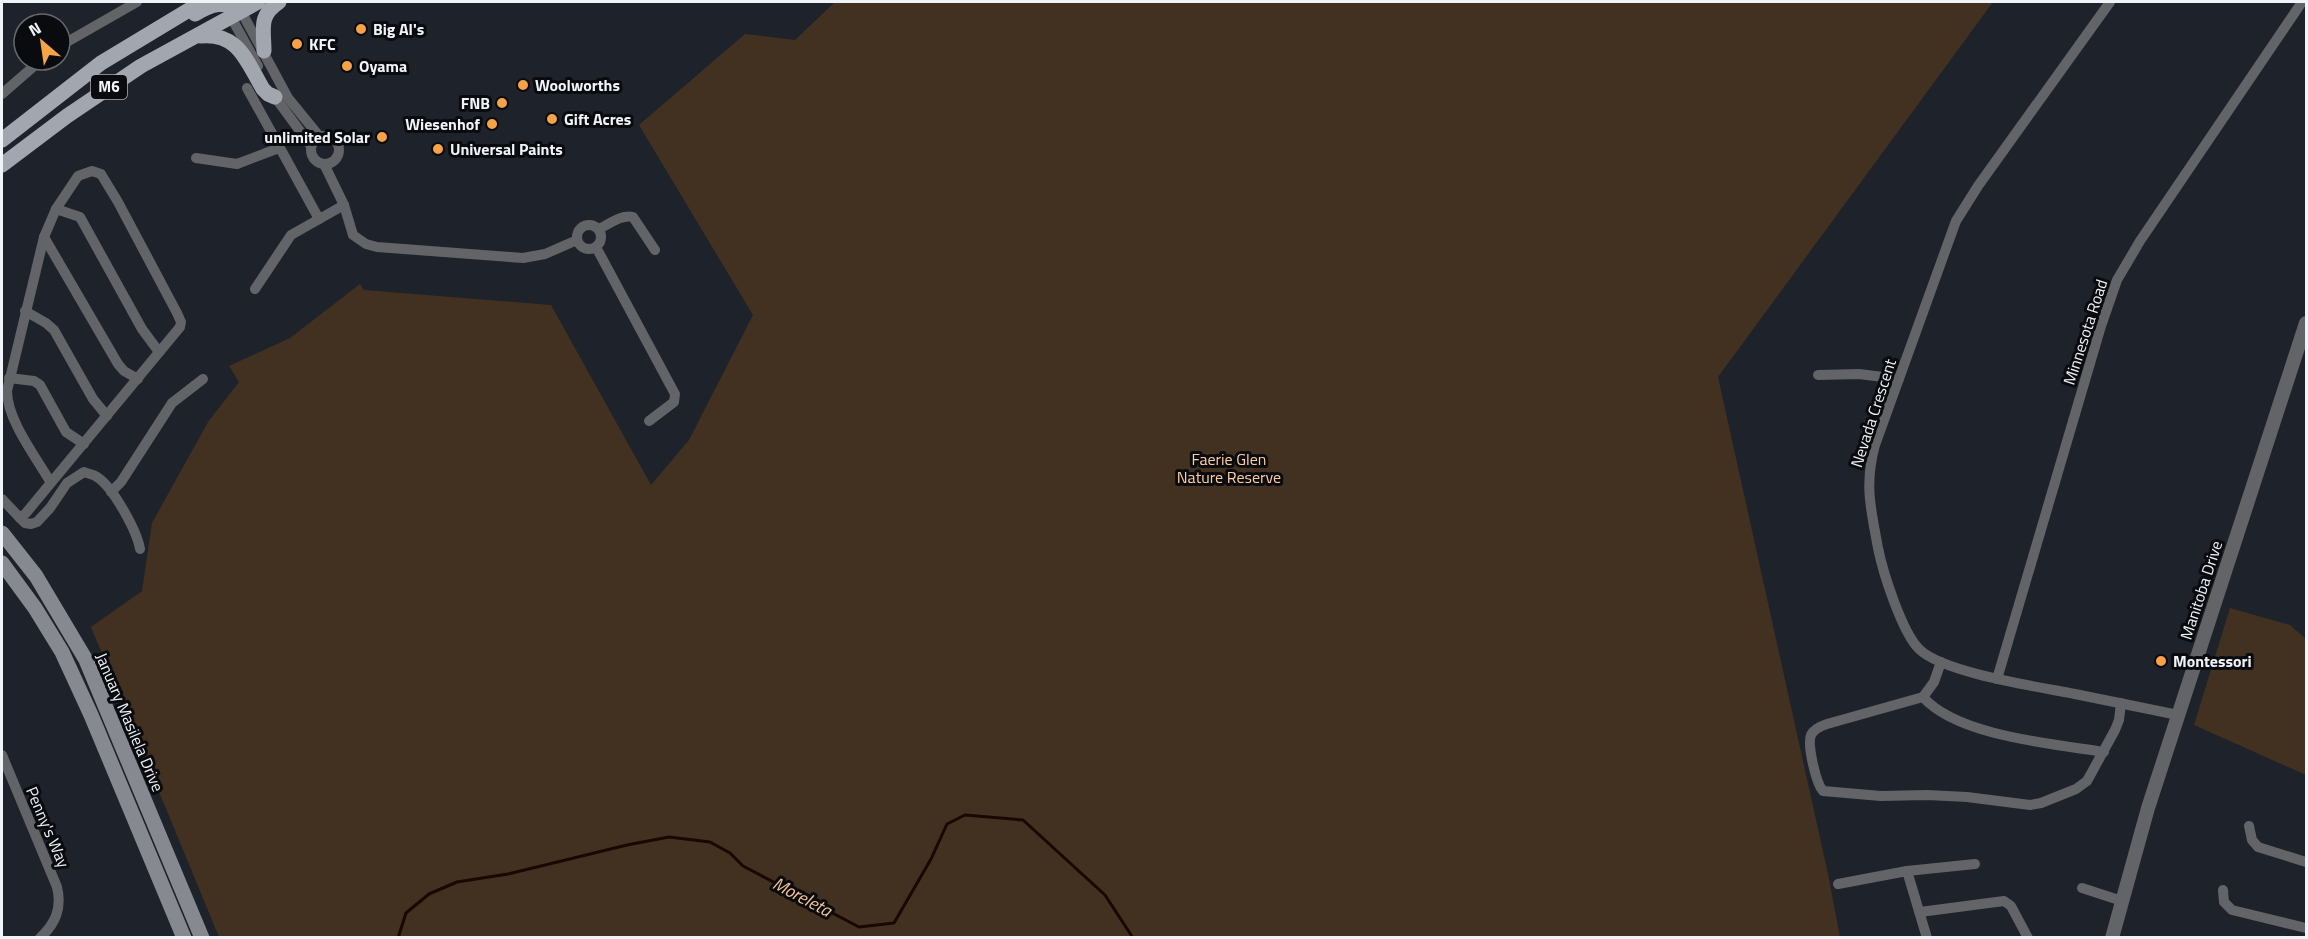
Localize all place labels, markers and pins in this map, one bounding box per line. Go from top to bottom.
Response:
place label: Big Al's [373,17,424,41]
marker: Big Al's [354,22,368,36]
place label: KFC [309,32,336,56]
marker: KFC [290,37,304,51]
place label: Oyama [359,54,407,78]
marker: Oyama [340,59,354,73]
place label: Woolworths [535,73,620,97]
marker: Woolworths [516,78,530,92]
place label: FNB [461,91,490,115]
marker: FNB [495,96,509,110]
place label: Gift Acres [564,107,631,131]
place label: Wiesenhof [405,112,480,136]
marker: Gift Acres [545,112,559,126]
marker: Wiesenhof [485,117,499,131]
place label: unlimited Solar [264,125,370,149]
marker: unlimited Solar [375,130,389,144]
place label: Universal Paints [450,137,563,161]
marker: Universal Paints [431,142,445,156]
place label: Montessori [2173,649,2252,673]
marker: Montessori [2154,654,2168,668]

